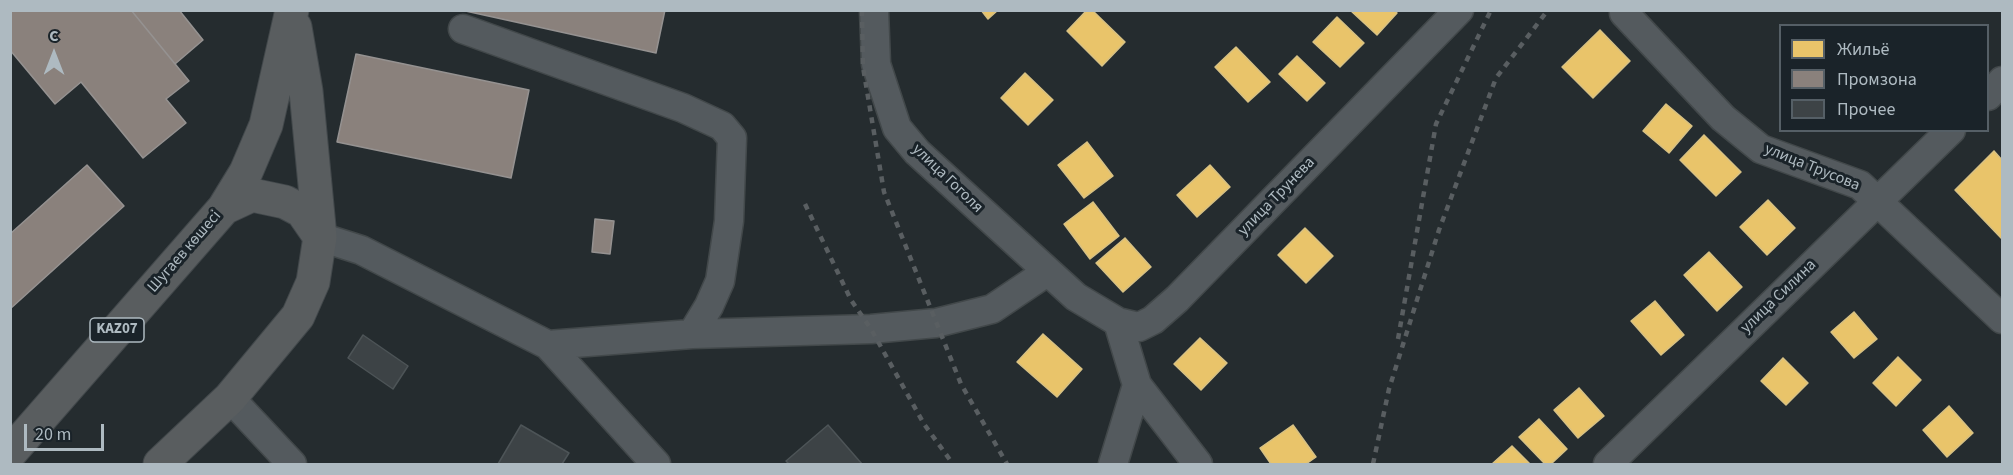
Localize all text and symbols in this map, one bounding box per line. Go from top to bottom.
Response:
north arrow [24,24,84,84]
legend [1779,24,1989,132]
text: С [49,25,59,47]
text: Жильё [1837,37,1889,62]
text: Промзона [1837,67,1917,92]
text: Прочее [1837,97,1895,122]
street label: улица Гоголя [907,140,987,218]
street label: улица Трусова [1762,140,1862,196]
street label: улица Трунева [1235,154,1319,240]
street label: Шугаев көшесі [144,207,226,297]
street label: улица Силина [1737,256,1821,338]
road number: KAZ07 [90,318,144,342]
scale bar [27,412,106,450]
text: 20 m [35,422,71,447]

